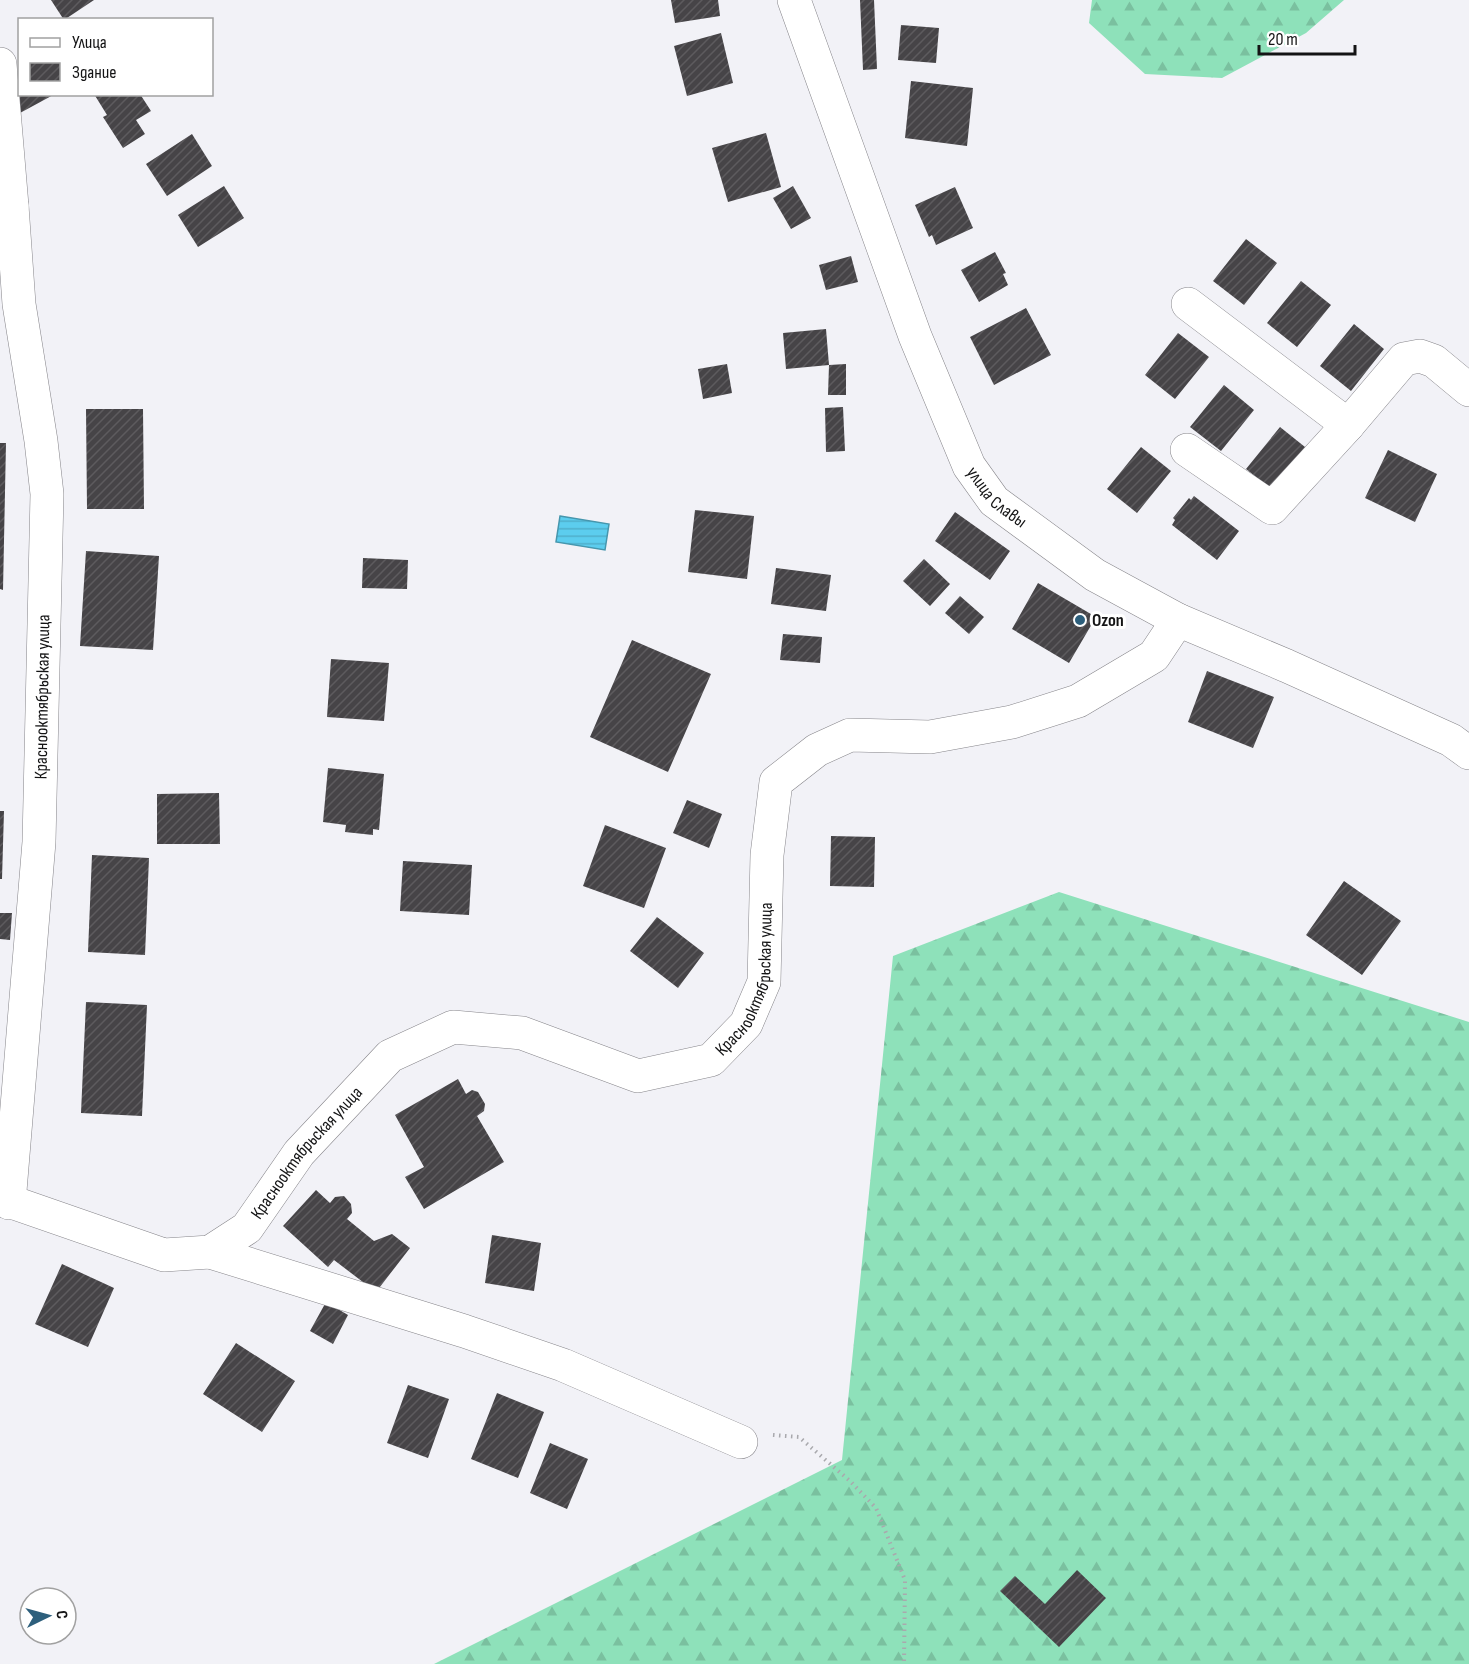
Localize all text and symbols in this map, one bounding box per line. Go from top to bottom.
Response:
legend [18,18,213,96]
scale bar [1259,18,1355,56]
text: 20 m [1268,29,1298,50]
text: Улица [72,32,107,53]
text: Здание [72,62,117,83]
street label: улица Славы [962,463,1031,532]
place label: Ozon [1092,610,1124,631]
marker: Ozon [1073,613,1087,627]
street label: Краснооктябрьская улица [31,614,54,780]
street label: Краснооктябрьская улица [711,902,777,1060]
street label: Краснооктябрьская улица [247,1082,367,1223]
north arrow [18,1586,78,1646]
text: С [52,1610,71,1620]

